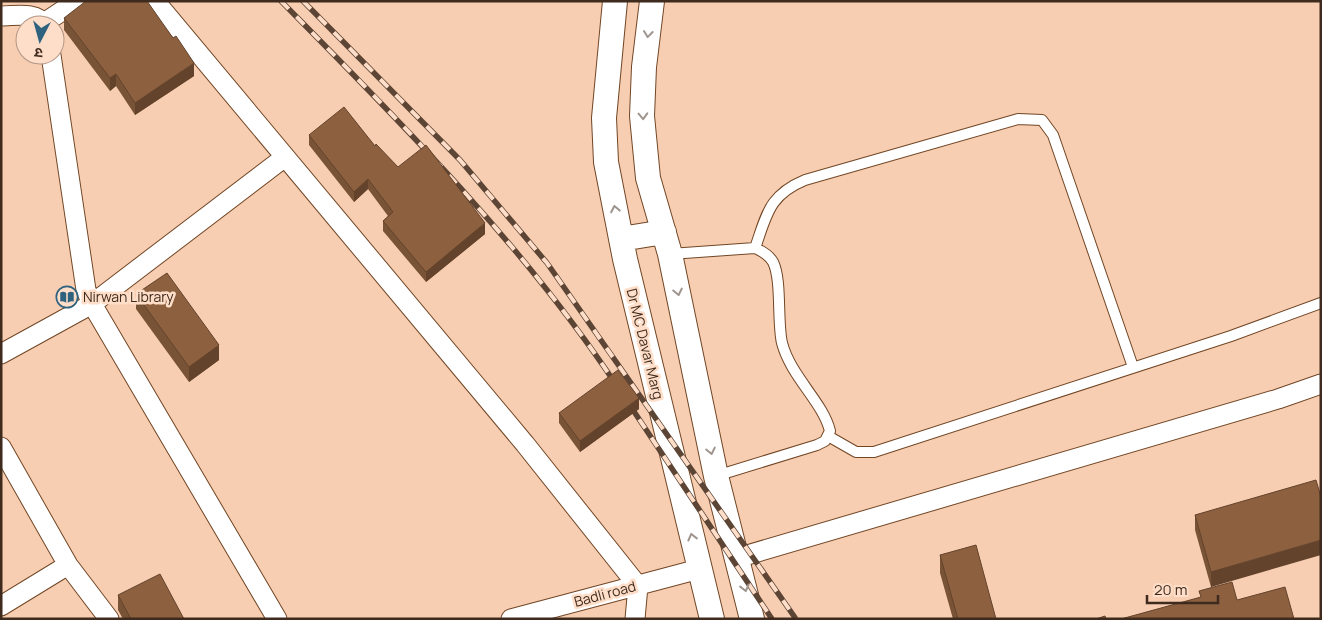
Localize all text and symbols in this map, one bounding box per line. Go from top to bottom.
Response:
north arrow [15,15,65,65]
one-way arrow [643,31,654,39]
text: उ [33,43,44,63]
one-way arrow [637,112,648,120]
one-way arrow [610,204,621,213]
library icon: Nirwan Library [55,285,79,309]
street label: Dr MC Davar Marg [623,286,668,401]
place label: Nirwan Library [83,287,174,306]
one-way arrow [672,287,682,296]
one-way arrow [705,447,715,455]
one-way arrow [687,533,698,542]
scale bar [1147,572,1218,604]
street label: Badli road [572,576,638,611]
text: 20 m [1154,579,1187,600]
one-way arrow [739,584,749,592]

